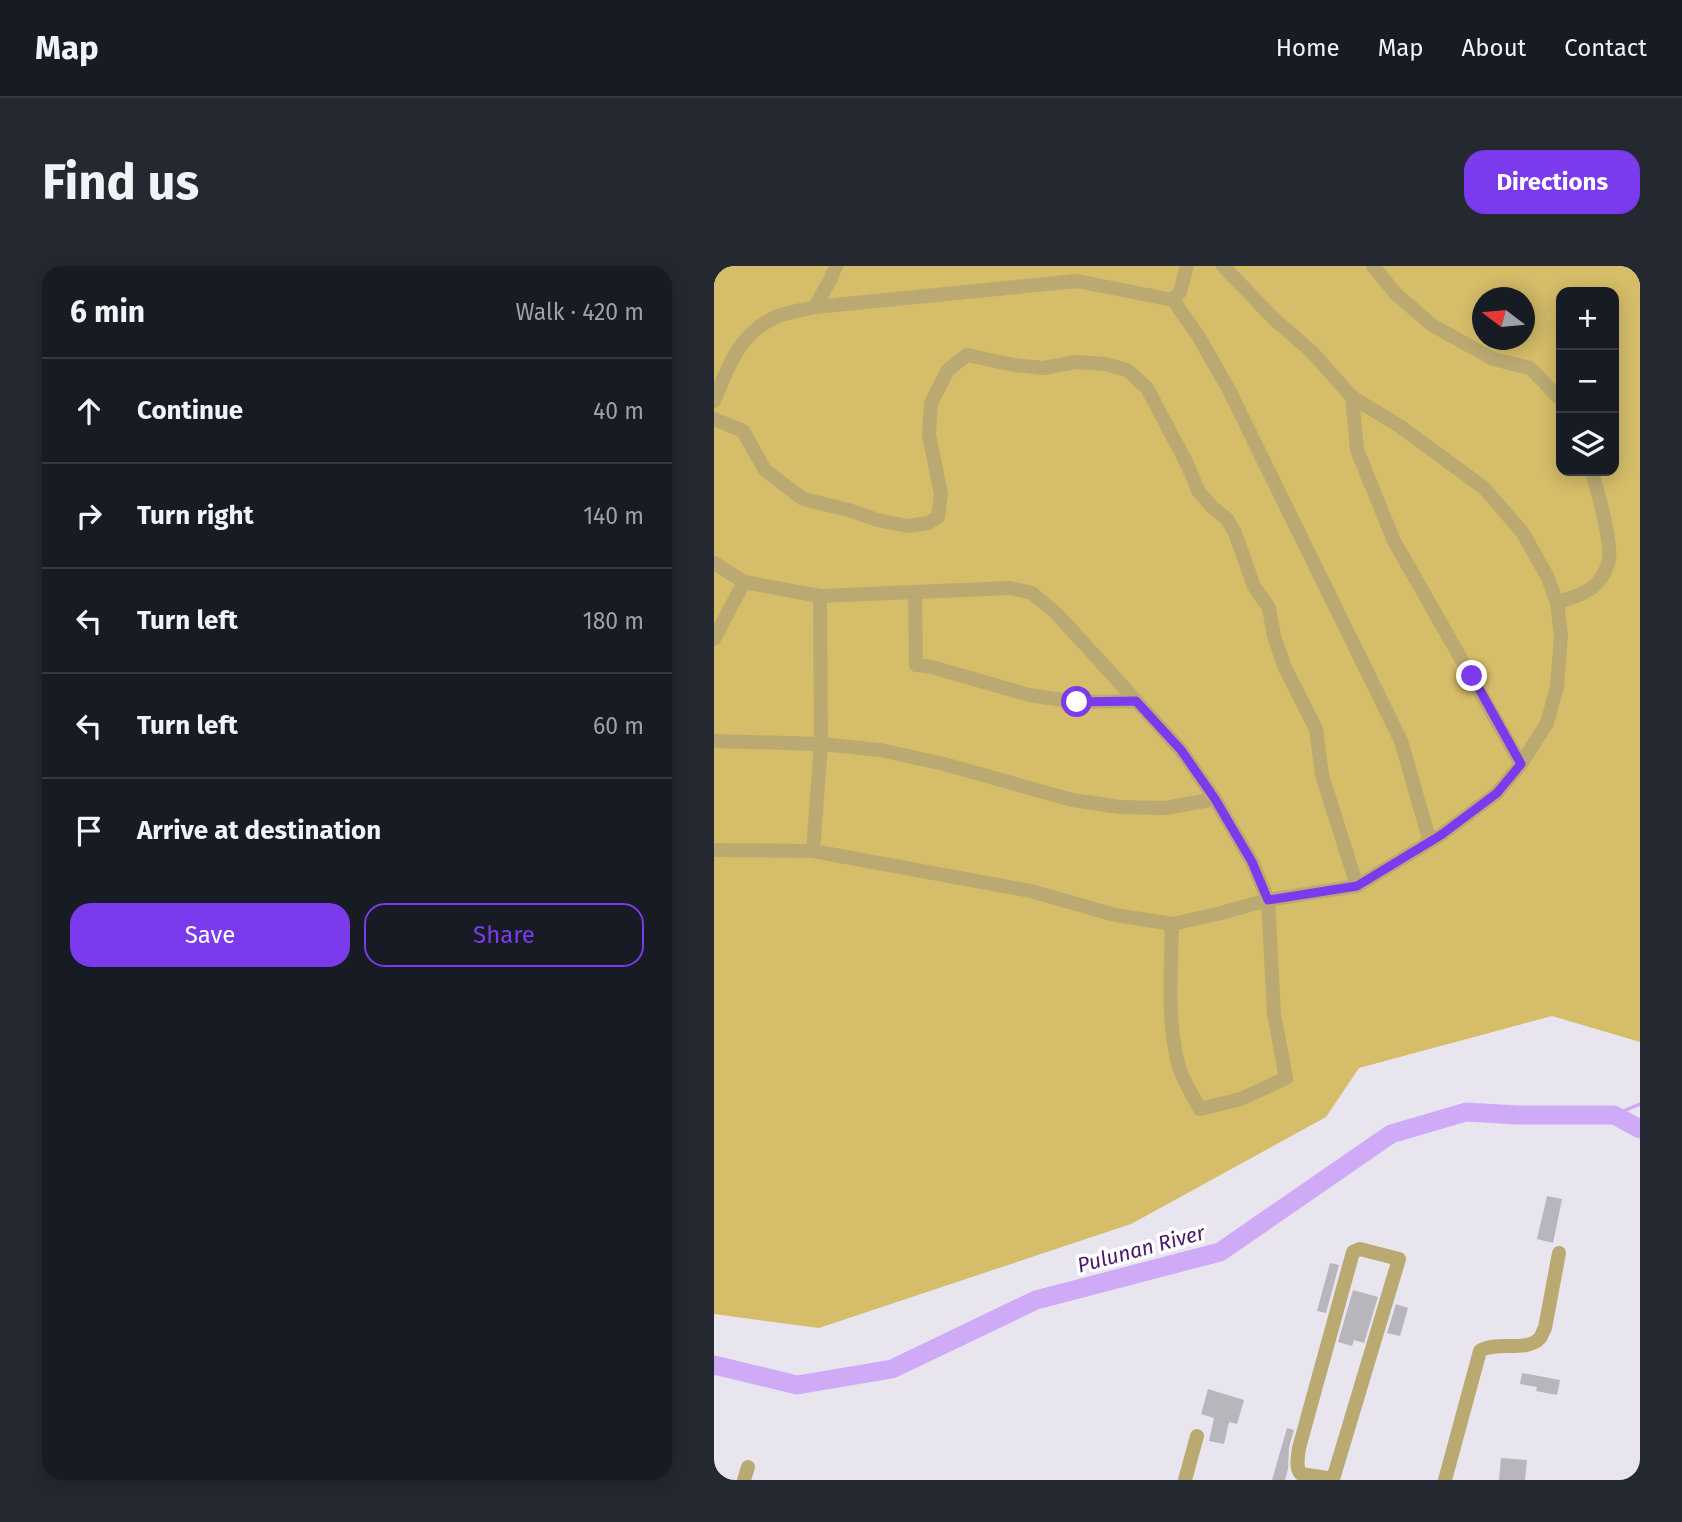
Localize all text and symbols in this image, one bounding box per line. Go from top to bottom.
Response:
text: Map [35,28,99,68]
text: Home [1276,34,1340,62]
text: Map [1378,34,1424,62]
text: About [1462,34,1526,62]
text: Contact [1564,34,1647,62]
button: Directions [1464,150,1640,214]
text: Find us [42,153,199,212]
north arrow [1472,287,1535,350]
map controls [1556,287,1619,476]
button: + [1556,287,1619,350]
text: 6 min [70,294,145,330]
text: Walk · 420 m [515,298,644,326]
button: − [1556,350,1619,413]
icon: ahead [70,392,108,430]
text: Continue [137,395,243,426]
text: 40 m [593,397,644,425]
button: layers [1556,413,1619,476]
icon: right [70,497,108,535]
text: Turn right [137,500,254,531]
text: 140 m [583,502,644,530]
icon: left [70,602,108,640]
text: Turn left [137,605,238,636]
text: 180 m [583,607,644,635]
route end [1456,660,1487,691]
route start [1061,686,1092,717]
icon: left [70,707,108,745]
text: Turn left [137,710,238,741]
text: 60 m [593,712,644,740]
icon: arrive [70,812,108,850]
text: Arrive at destination [137,815,381,846]
button: Save [70,903,350,967]
button: Share [364,903,644,967]
water label: Pulunan River [1074,1219,1209,1278]

